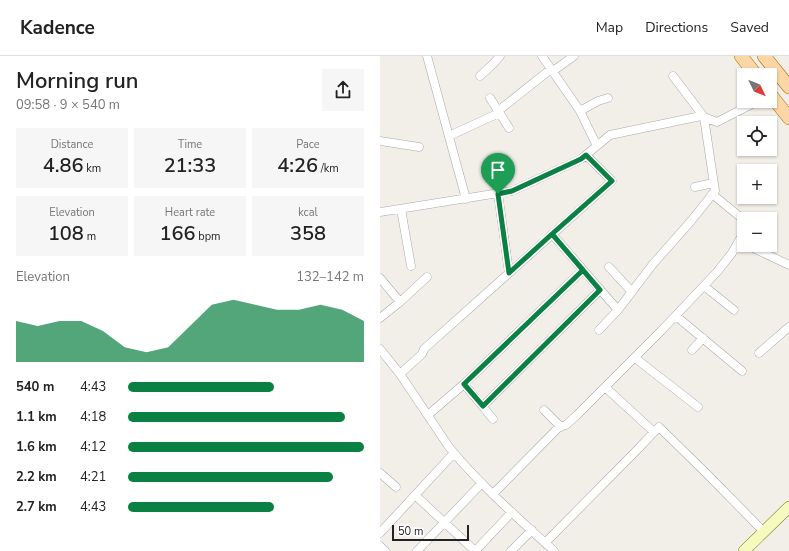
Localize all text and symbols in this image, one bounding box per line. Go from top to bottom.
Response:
text: Kadence [20,15,95,41]
text: Map [596,18,623,37]
text: Directions [645,18,708,37]
text: Saved [730,18,769,37]
text: Morning run [16,66,139,96]
north arrow [737,68,777,108]
map controls [737,68,777,252]
button: share [322,69,364,111]
text: 09:58 · 9 × 540 m [16,96,120,114]
button: locate [737,116,777,156]
text: Distance [51,137,93,152]
text: Time [178,137,202,152]
text: Pace [296,137,320,152]
text: 4.86 [43,152,84,179]
text: 21:33 [164,152,216,179]
text: 4:26 [277,152,318,179]
pin [481,153,515,194]
icon: arrive [487,159,509,181]
text: km [84,161,101,176]
text: /km [318,161,339,176]
button: + [737,164,777,204]
text: Elevation [49,205,95,220]
text: Heart rate [165,205,215,220]
text: kcal [298,205,318,220]
button: − [737,212,777,252]
text: 108 [48,220,84,247]
text: 166 [159,220,195,247]
text: 358 [290,220,326,247]
text: m [84,229,96,244]
text: bpm [195,229,221,244]
text: Elevation [16,268,70,286]
text: 132–142 m [296,268,364,286]
text: 540 m [16,378,54,396]
text: 4:43 [80,378,106,396]
text: 1.1 km [16,408,57,426]
text: 4:18 [80,408,106,426]
text: 1.6 km [16,438,57,456]
text: 4:12 [80,438,106,456]
text: 2.2 km [16,468,57,486]
text: 4:21 [80,468,106,486]
text: 2.7 km [16,498,57,516]
text: 4:43 [80,498,106,516]
scale bar [392,523,469,542]
text: 50 m [398,524,423,539]

